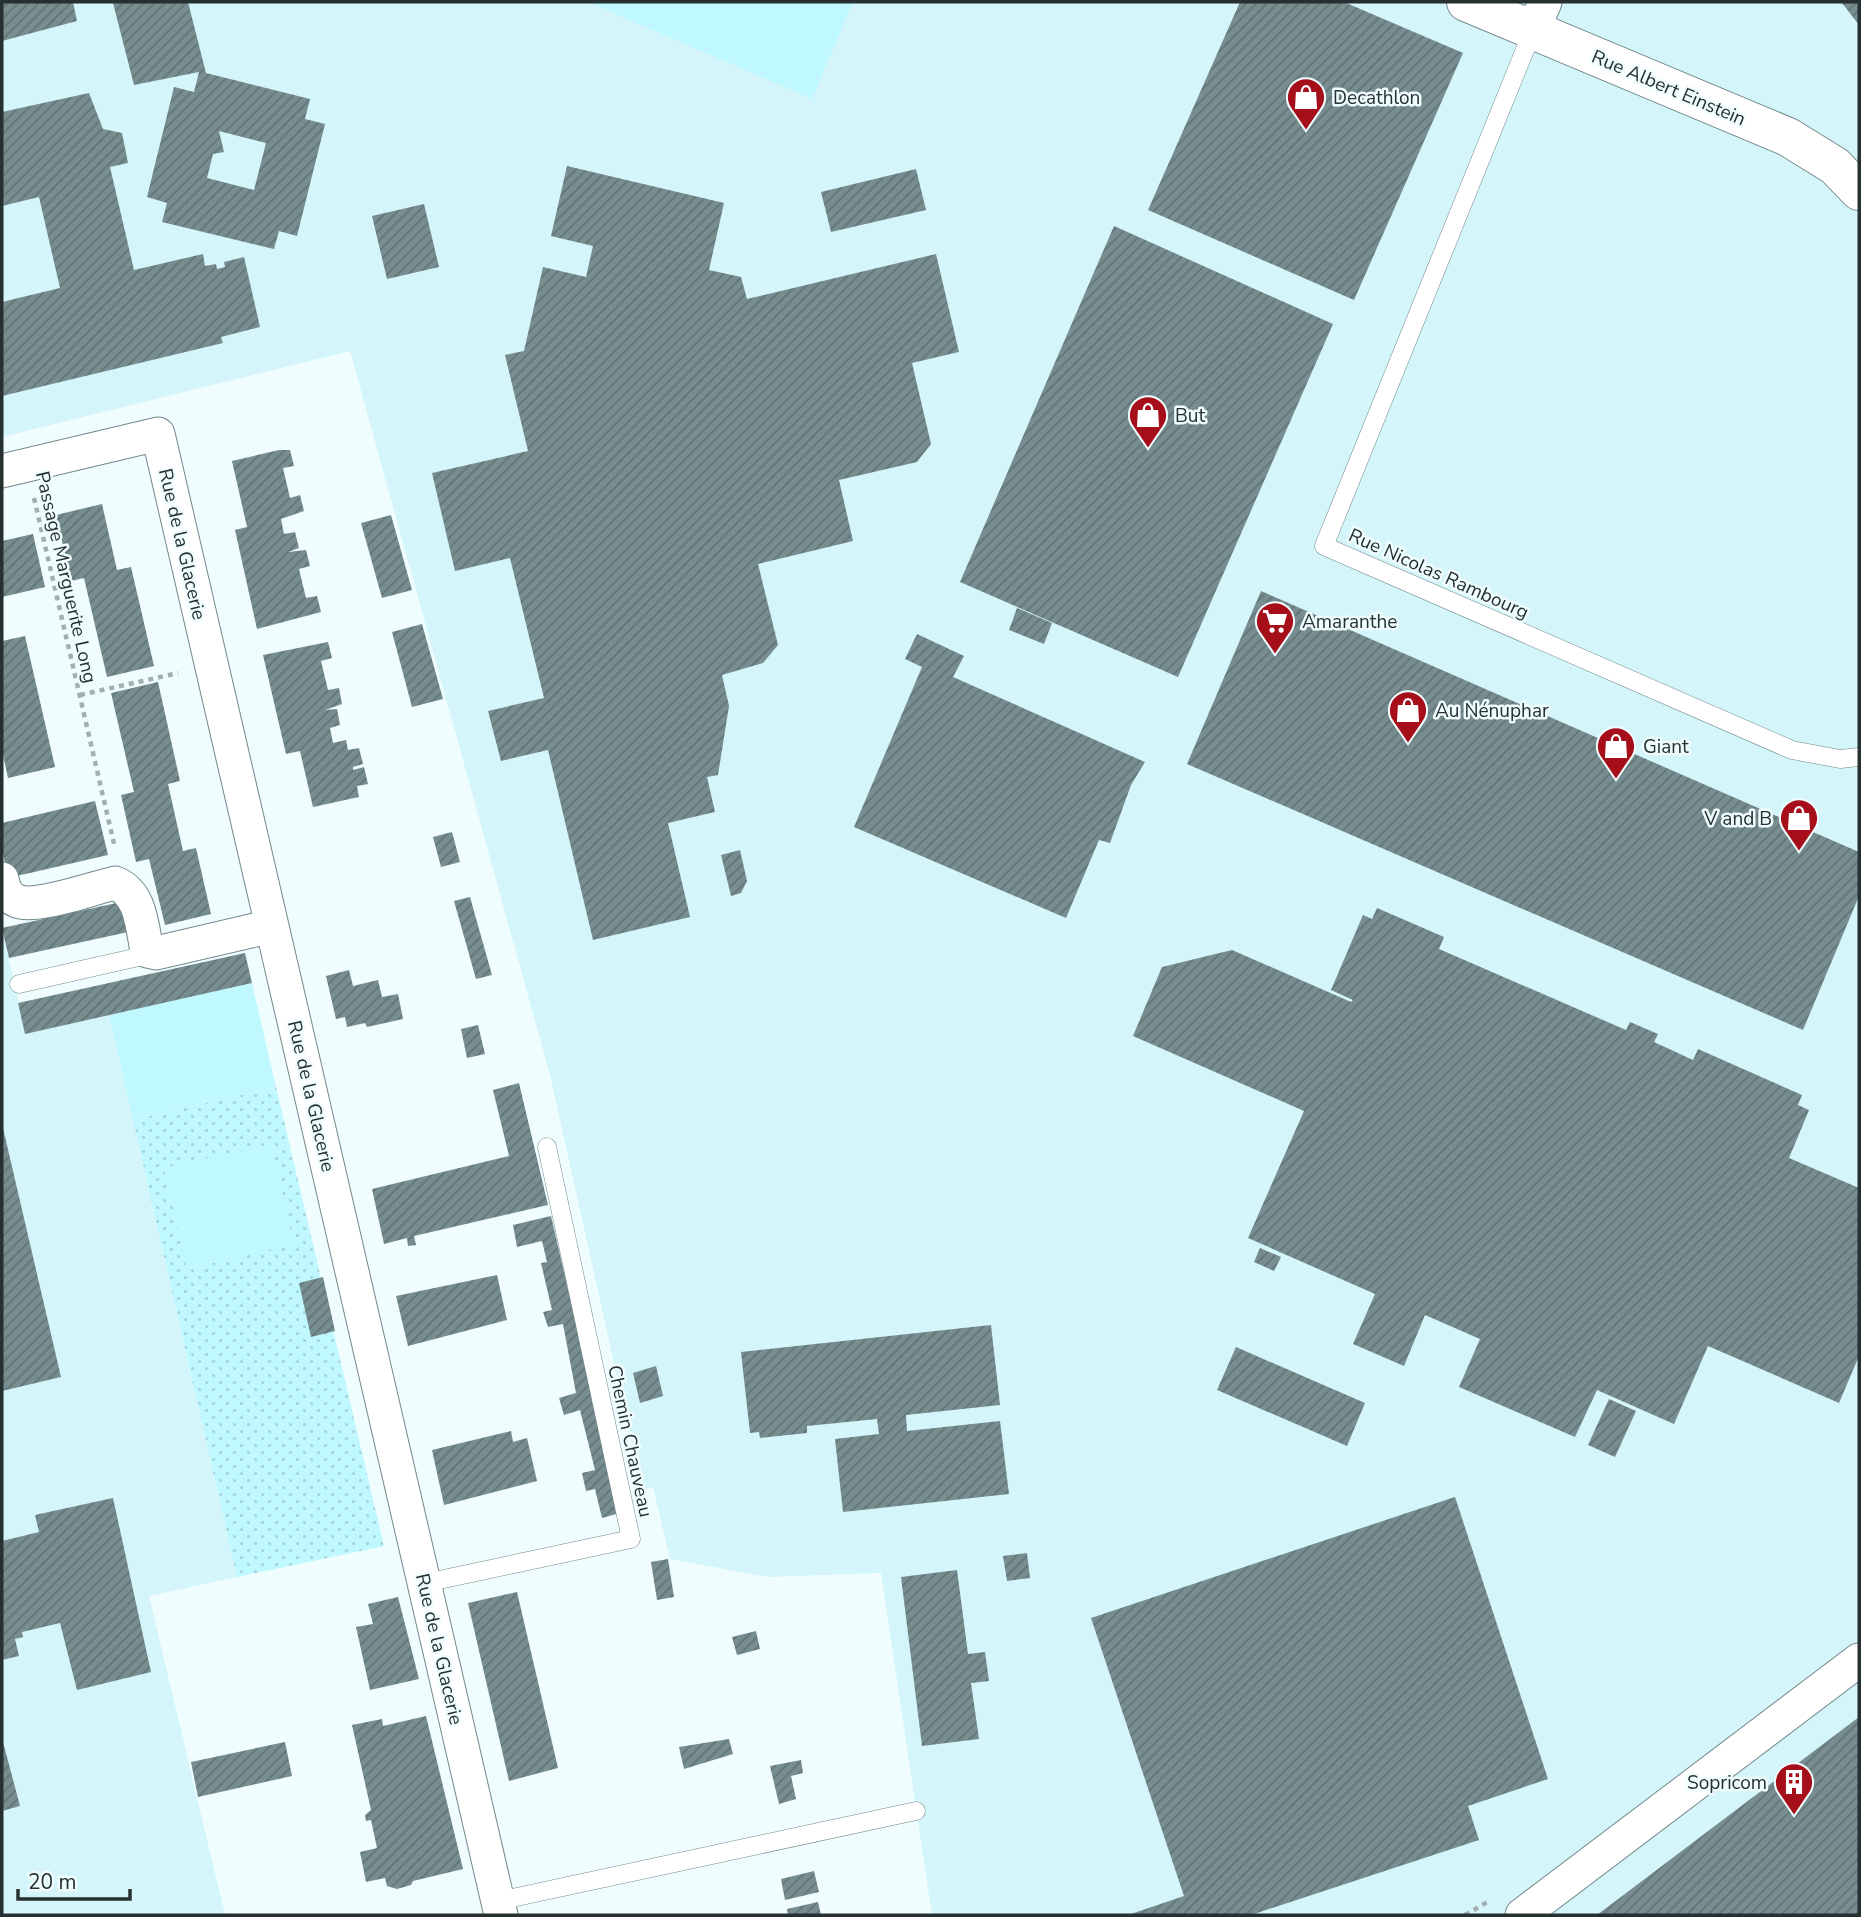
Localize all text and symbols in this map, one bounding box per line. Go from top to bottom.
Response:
street label: Rue Albert Einstein [1588,44,1750,132]
shop icon: Decathlon [1285,76,1327,131]
place label: Decathlon [1333,85,1420,111]
shop icon: But [1127,394,1169,449]
place label: But [1175,403,1206,429]
street label: Rue de la Glacerie [152,466,212,622]
street label: Passage Marguerite Long [29,469,103,686]
street label: Rue Nicolas Rambourg [1344,522,1533,625]
supermarket icon: Amaranthe [1254,600,1296,655]
place label: Amaranthe [1302,609,1397,635]
shop icon: Au Nénuphar [1387,689,1429,744]
place label: Au Nénuphar [1435,698,1549,724]
shop icon: Giant [1595,725,1637,780]
place label: Giant [1643,734,1689,760]
shop icon: V and B [1778,797,1820,852]
place label: V and B [1703,806,1772,832]
street label: Rue de la Glacerie [281,1018,341,1174]
street label: Chemin Chauveau [601,1363,659,1520]
street label: Rue de la Glacerie [409,1571,469,1727]
building icon: Sopricom [1773,1761,1815,1816]
place label: Sopricom [1687,1770,1767,1796]
scale bar [18,1857,130,1901]
text: 20 m [28,1868,77,1896]

